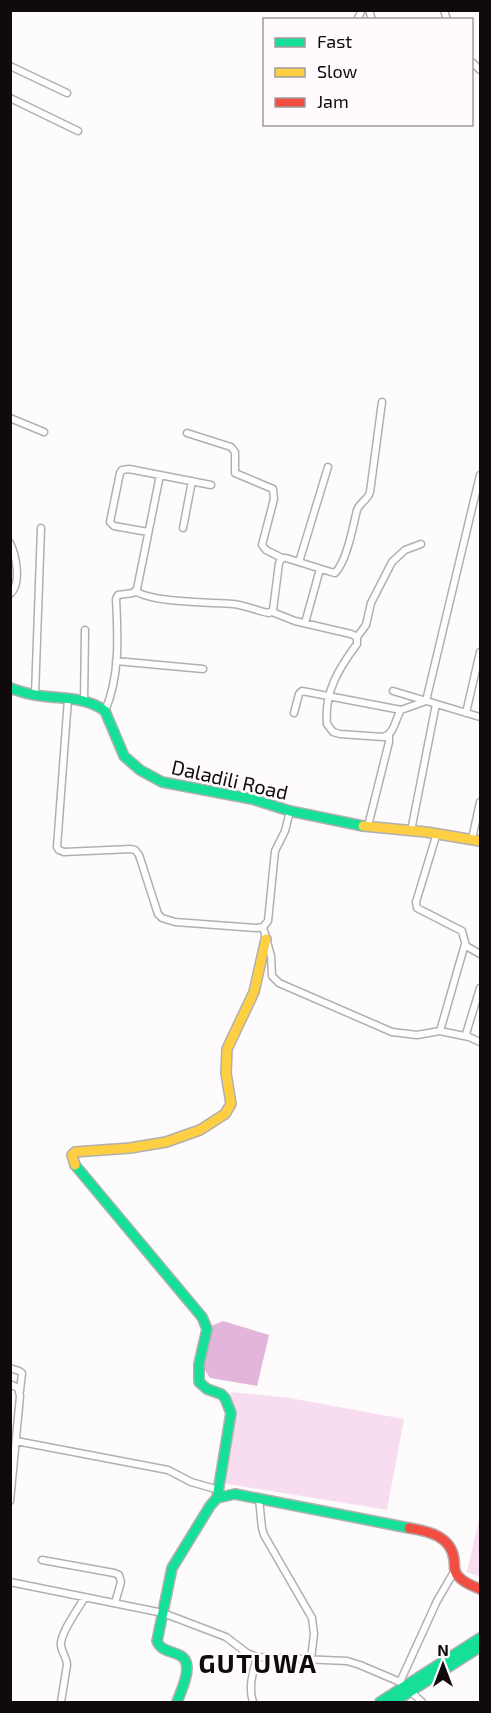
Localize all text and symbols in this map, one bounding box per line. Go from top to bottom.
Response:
legend [263,18,473,126]
text: Fast [317,30,352,52]
text: Slow [317,60,358,82]
text: Jam [317,90,349,112]
street label: Daladili Road [169,754,291,804]
north arrow [413,1635,473,1695]
text: N [437,1640,449,1659]
district label: GUTUWA [199,1647,317,1678]

